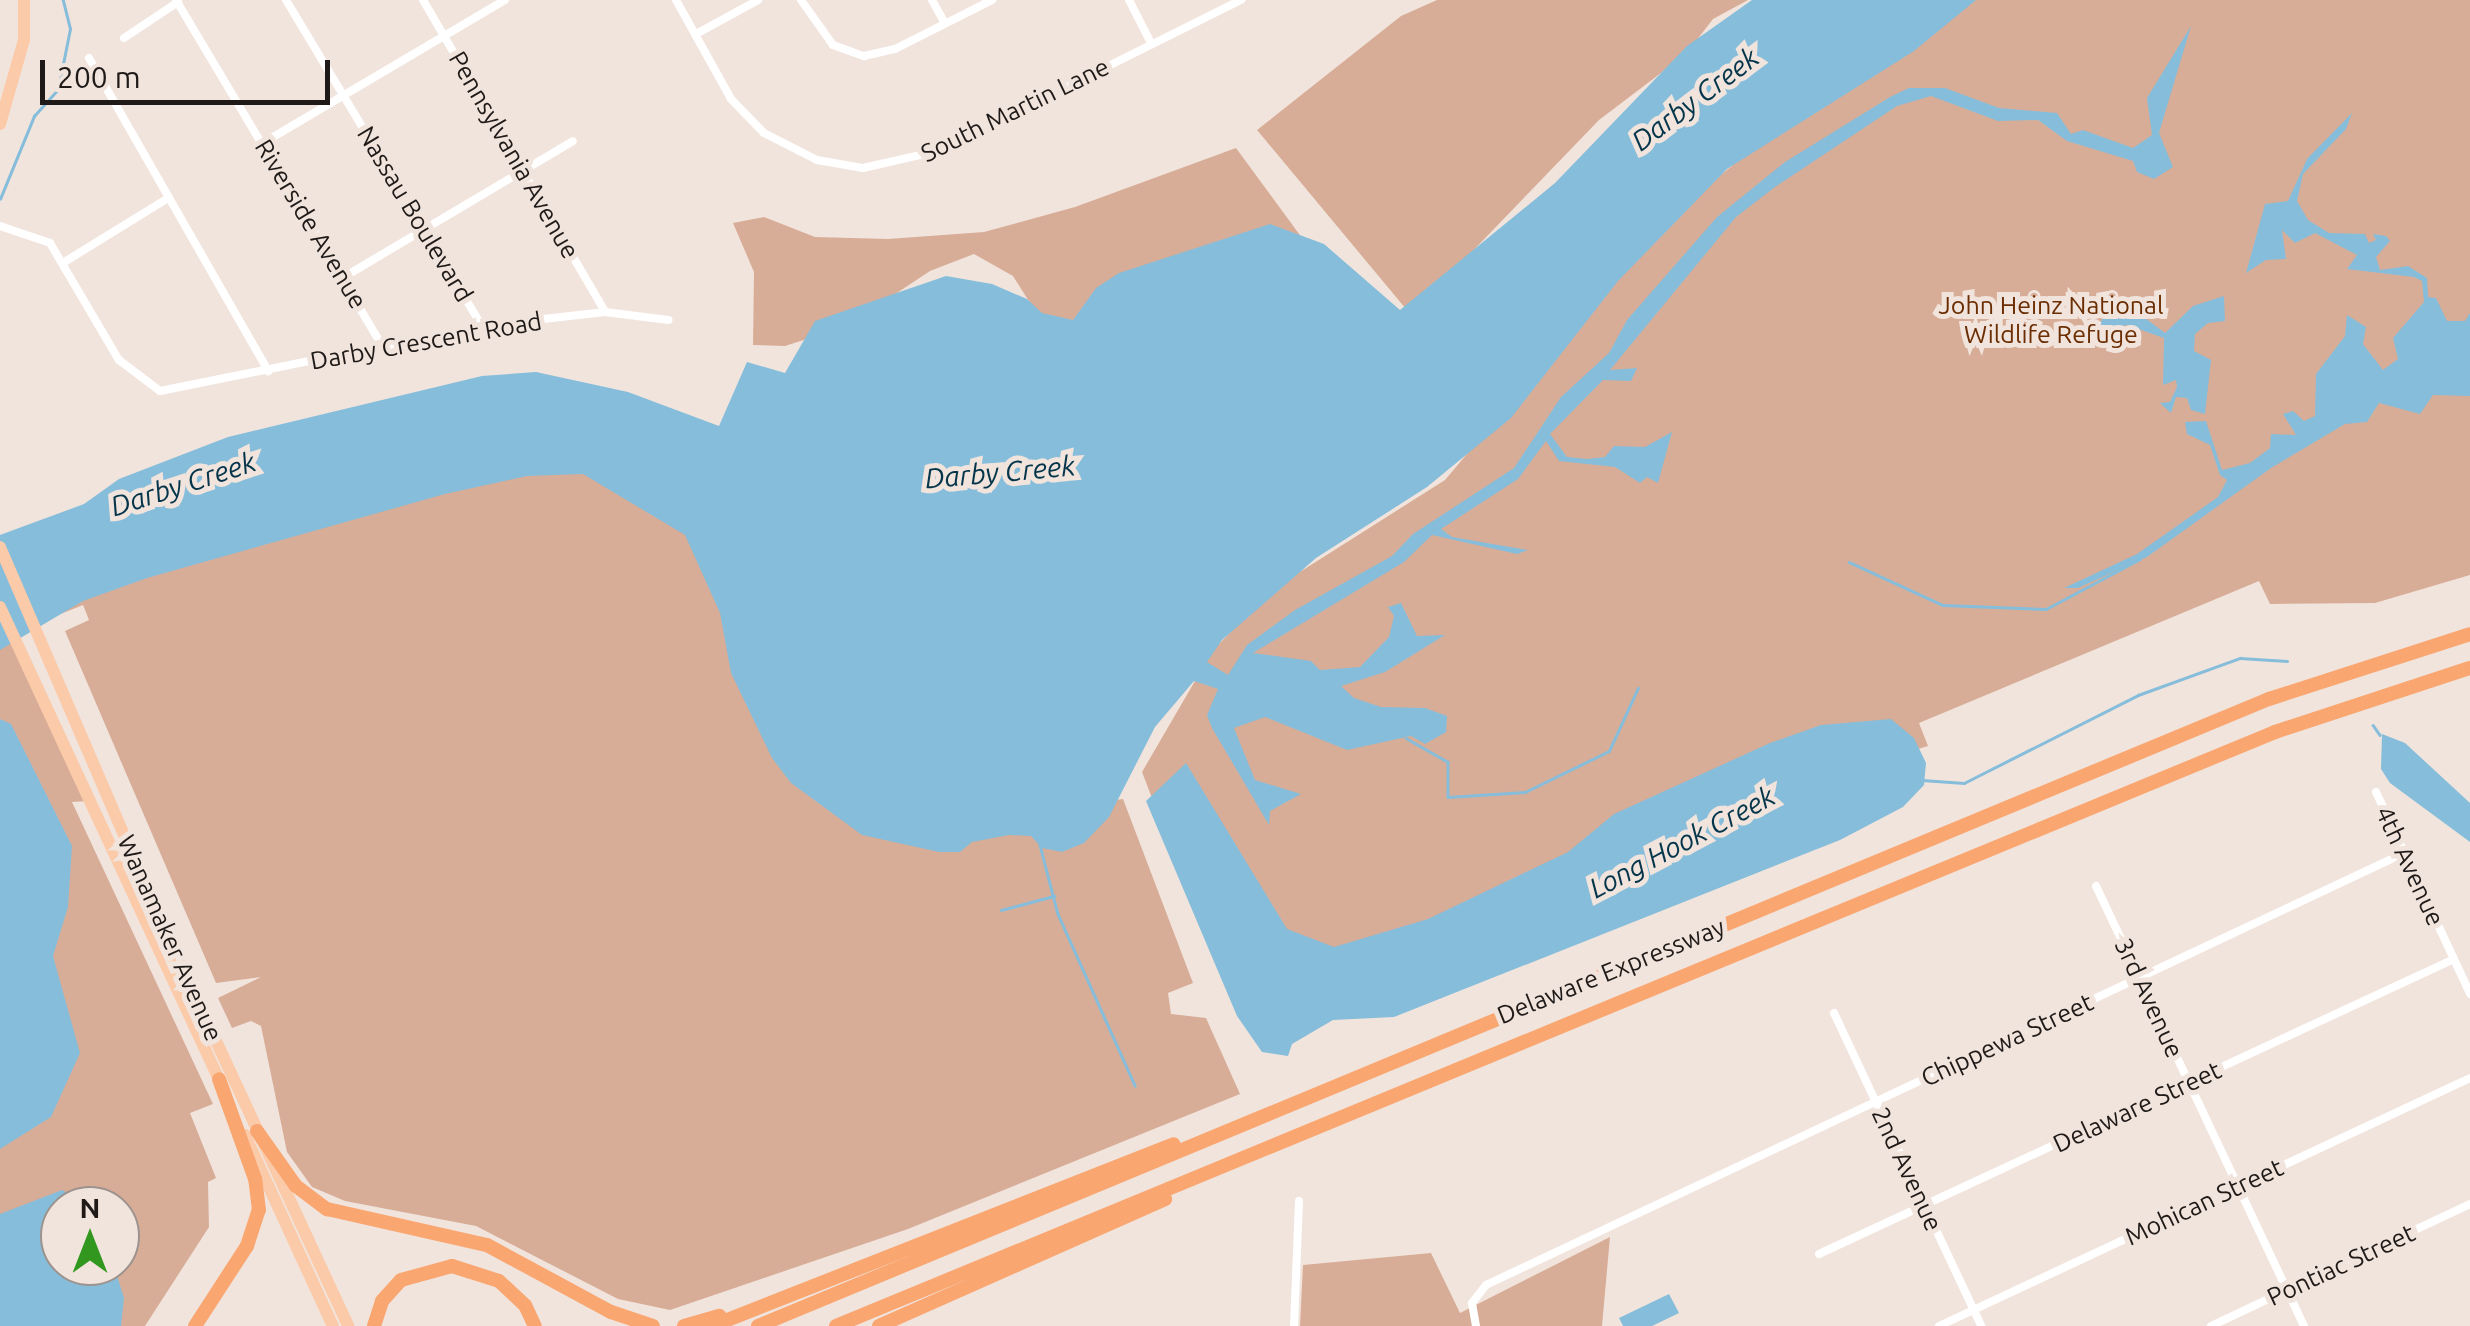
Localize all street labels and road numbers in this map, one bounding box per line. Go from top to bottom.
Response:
street label: Pennsylvania Avenue [442,46,586,264]
street label: South Martin Lane [916,51,1114,169]
street label: Nassau Boulevard [351,121,479,307]
street label: Riverside Avenue [249,134,373,314]
street label: Darby Crescent Road [308,306,544,376]
street label: 4th Avenue [2369,802,2451,930]
street label: Wanamaker Avenue [111,830,229,1046]
street label: Delaware Expressway [1493,912,1729,1030]
street label: 3rd Avenue [2108,934,2190,1062]
street label: Chippewa Street [1916,987,2098,1093]
street label: Delaware Street [2048,1055,2226,1159]
street label: 2nd Avenue [1865,1102,1949,1236]
street label: Mohican Street [2120,1152,2288,1252]
street label: Pontiac Street [2262,1218,2420,1312]

